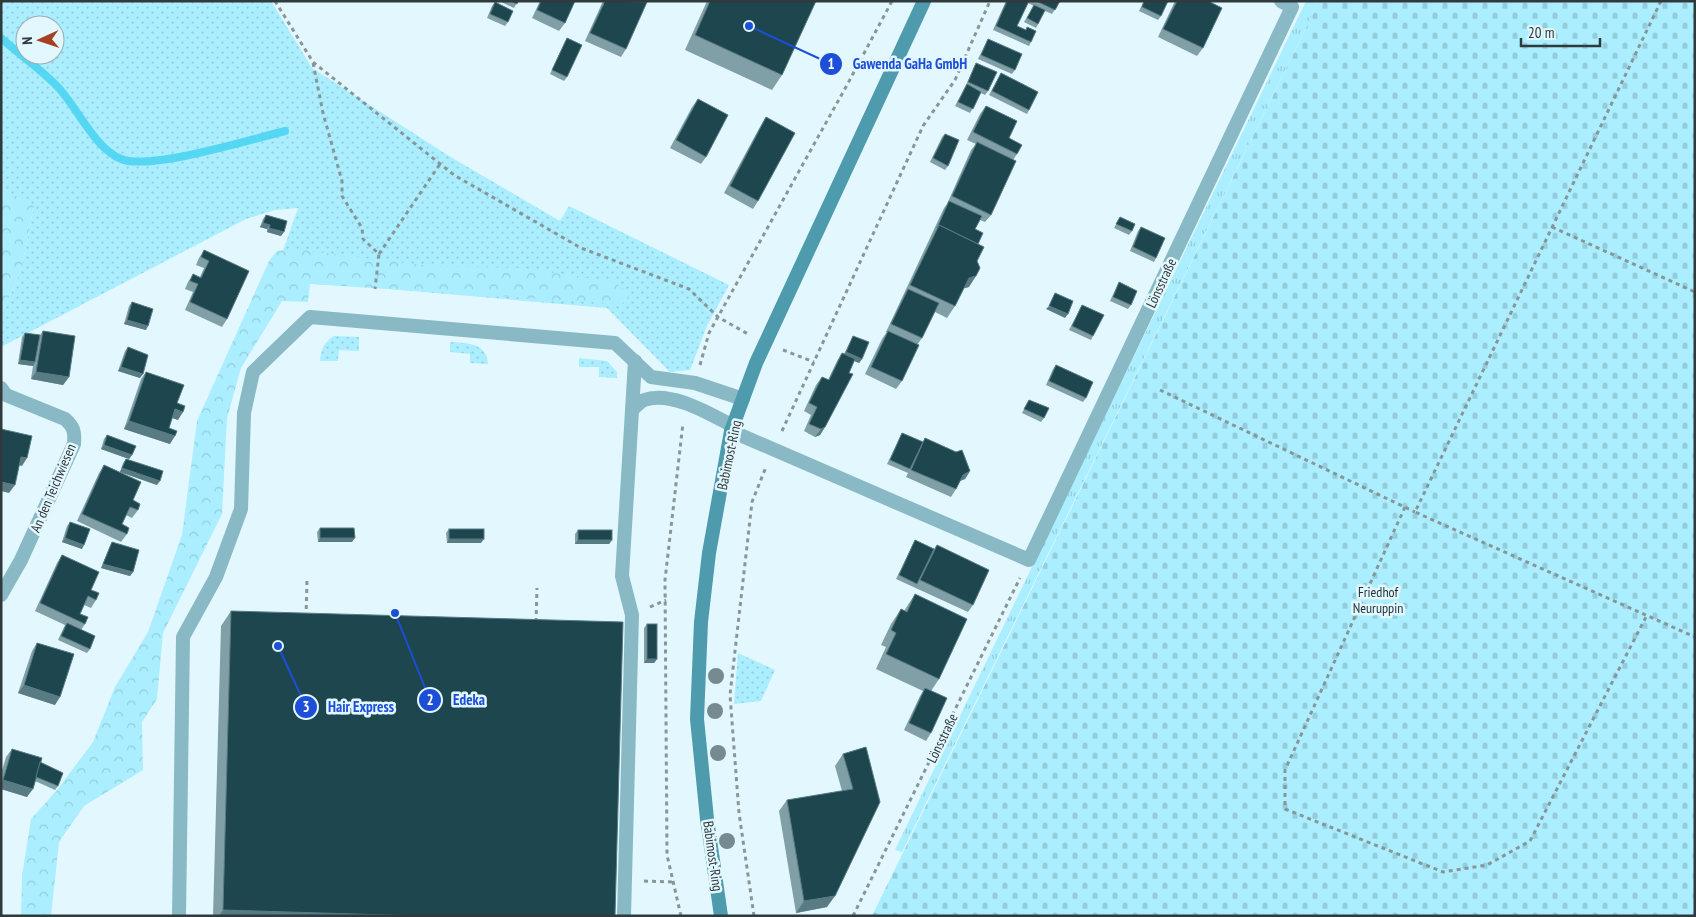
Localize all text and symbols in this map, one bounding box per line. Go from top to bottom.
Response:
north arrow [15,15,65,65]
scale bar [1521,15,1600,47]
text: 20 m [1528,23,1554,42]
text: N [18,36,36,45]
callout: Gawenda GaHa GmbH [818,49,978,79]
text: 1 [827,54,835,73]
text: Gawenda GaHa GmbH [853,54,967,73]
street label: Lönsstraße [1142,255,1180,311]
street label: Babimost-Ring [713,419,745,491]
street label: An den Teichwiesen [26,441,80,535]
park label: Friedhof Neuruppin [1353,583,1403,617]
callout: Edeka [418,685,495,715]
text: 2 [426,690,434,709]
text: Edeka [453,690,485,709]
callout: Hair Express [293,692,404,722]
text: 3 [302,697,310,716]
text: Hair Express [328,697,394,716]
street label: Lönsstraße [922,710,962,766]
street label: Babimost-Ring [699,820,727,892]

